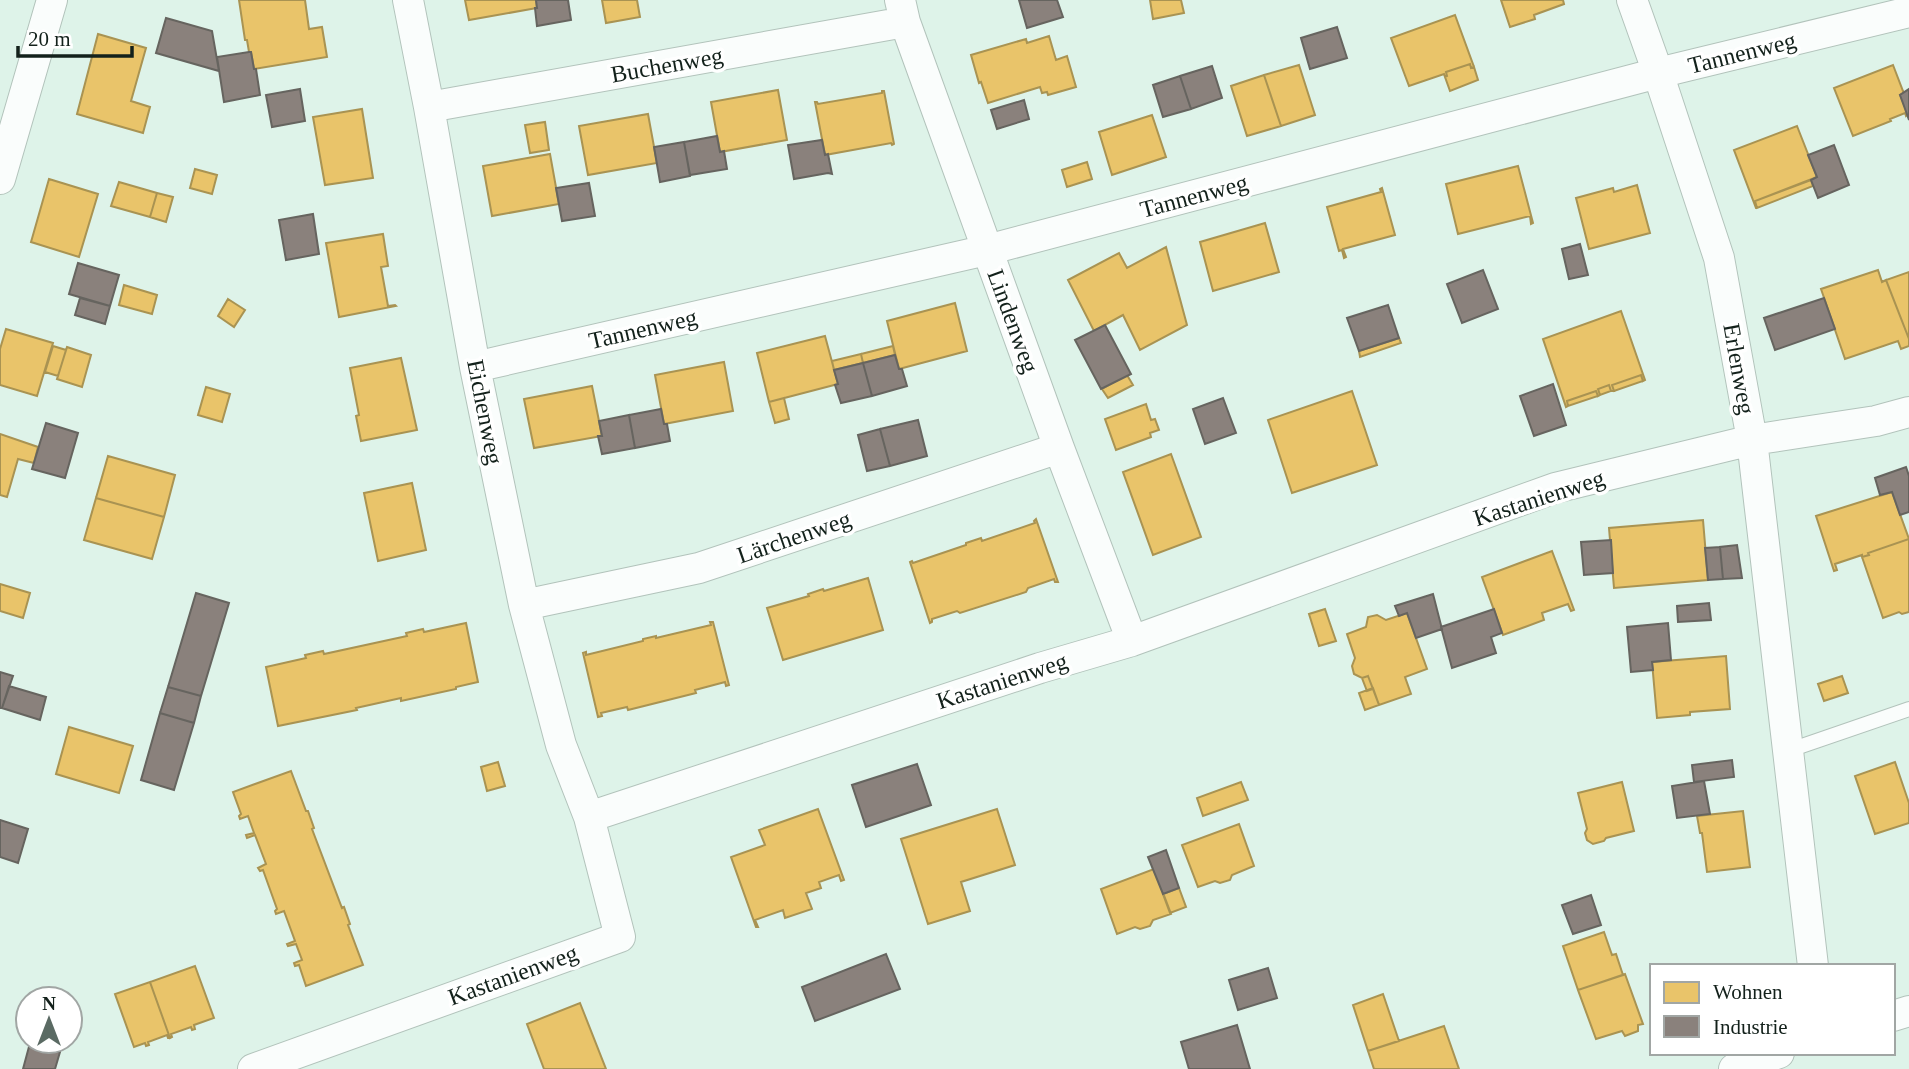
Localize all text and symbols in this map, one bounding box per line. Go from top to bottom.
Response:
scale bar [18,14,131,58]
text: 20 m [28,27,71,51]
street label: Tannenweg [1685,27,1799,79]
street label: Buchenweg [609,42,725,88]
street label: Tannenweg [1137,169,1251,223]
street label: Lindenweg [982,266,1044,376]
street label: Tannenweg [586,304,700,354]
street label: Erlenweg [1718,321,1760,417]
street label: Eichenweg [462,357,508,467]
street label: Kastanienweg [1470,465,1608,531]
street label: Lärchenweg [734,505,854,569]
street label: Kastanienweg [933,648,1071,714]
street label: Kastanienweg [445,940,581,1010]
legend [1650,964,1895,1055]
text: Wohnen [1713,980,1783,1004]
north arrow [14,985,84,1055]
text: N [42,993,56,1014]
text: Industrie [1713,1015,1788,1039]

